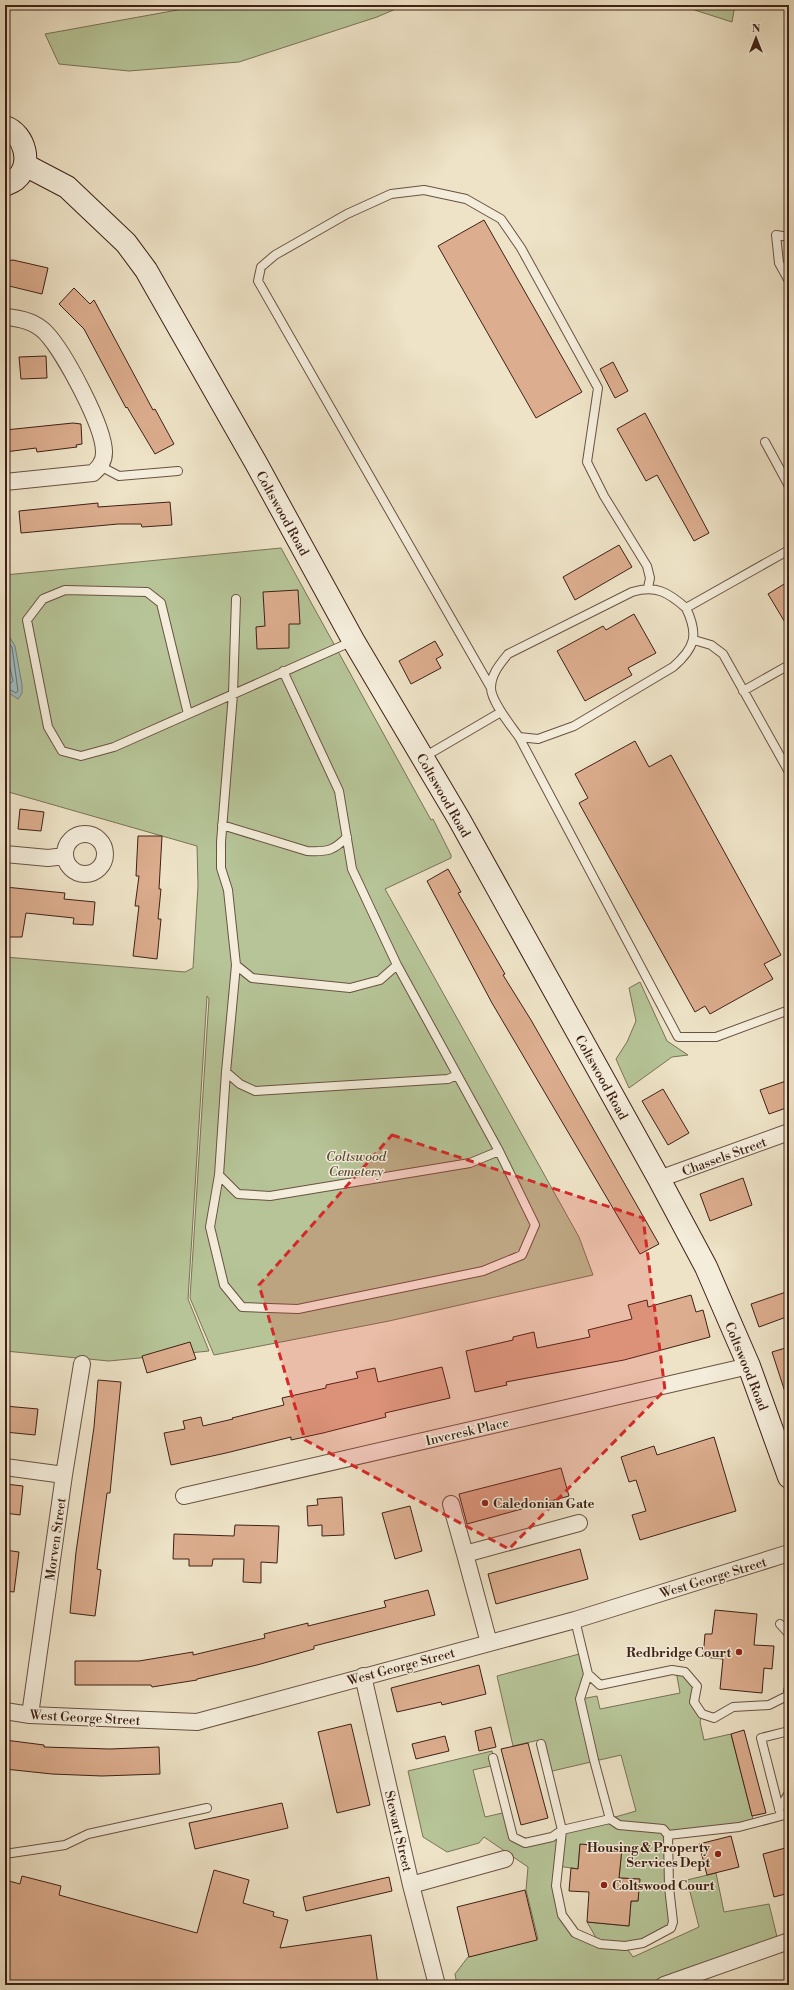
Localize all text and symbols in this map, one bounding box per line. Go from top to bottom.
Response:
north arrow [736,18,776,58]
text: N [752,22,761,36]
street label: Coltswood Road [252,468,312,559]
street label: Coltswood Road [413,751,474,841]
street label: Coltswood Road [571,1032,631,1123]
street label: Chassels Street [680,1134,769,1180]
park label: Coltswood Cemetery [326,1149,387,1180]
street label: Coltswood Road [721,1320,771,1414]
street label: Inveresk Place [424,1415,511,1449]
street label: Morven Street [42,1496,70,1582]
place label: Caledonian Gate [493,1496,595,1512]
marker: Caledonian Gate [480,1498,490,1508]
street label: West George Street [657,1554,769,1602]
street label: West George Street [345,1645,457,1689]
place label: Redbridge Court [626,1645,731,1661]
marker: Redbridge Court [734,1647,744,1657]
street label: West George Street [28,1707,141,1729]
street label: Stewart Street [381,1789,415,1874]
place label: Housing & Property Services Dept [587,1840,710,1871]
marker: Housing & Property Services Dept [713,1849,723,1859]
place label: Coltswood Court [612,1878,715,1894]
marker: Coltswood Court [599,1880,609,1890]

